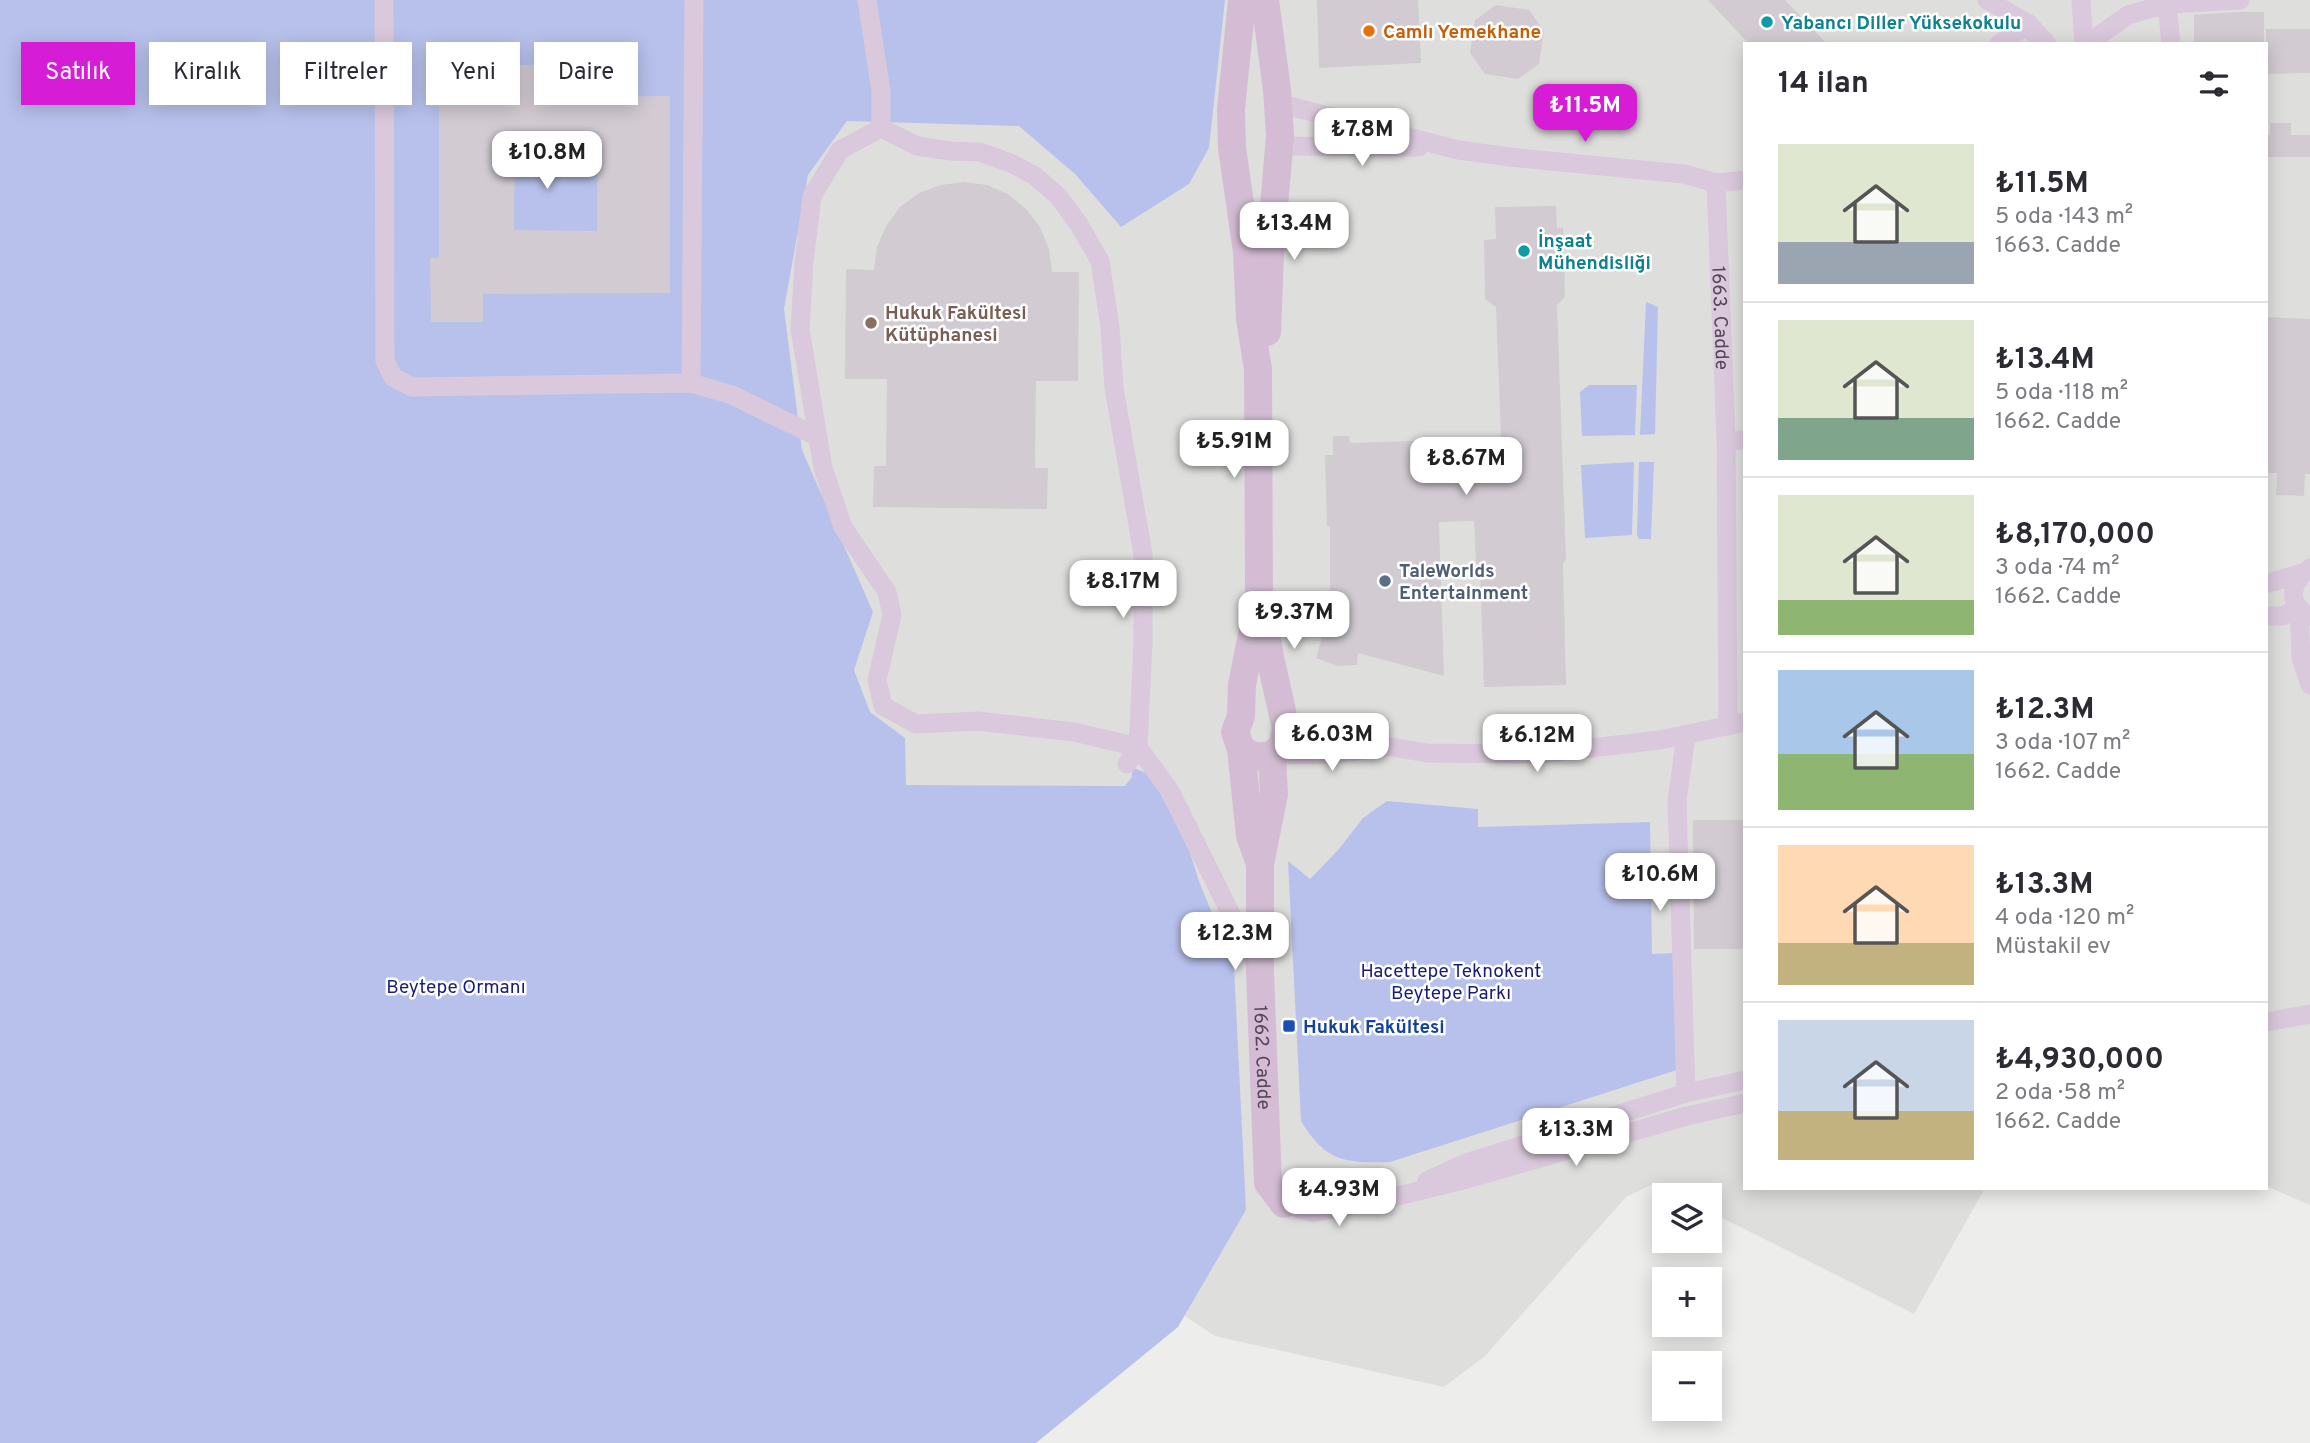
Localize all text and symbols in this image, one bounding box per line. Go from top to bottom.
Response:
place label: Yabancı Diller Yüksekokulu [1781,12,2021,36]
marker: Yabancı Diller Yüksekokulu [1759,14,1775,30]
place label: Camlı Yemekhane [1383,21,1541,45]
marker: Camlı Yemekhane [1361,23,1377,39]
chip: Satılık [21,42,135,105]
chip: Kiralık [149,42,266,105]
chip: Filtreler [280,42,412,105]
chip: Yeni [426,42,520,105]
chip: Daire [534,42,638,105]
icon: filters [2195,65,2233,103]
text: 14 ilan [1778,66,1869,103]
pin: ₺11.5M [1528,85,1642,144]
text: ₺11.5M [1549,92,1621,121]
pin: ₺7.8M [1313,108,1411,168]
text: ₺7.8M [1330,116,1394,145]
pin: ₺10.8M [490,132,604,191]
text: ₺10.8M [508,139,586,168]
text: ₺11.5M [1995,166,2089,203]
icon: home [1834,172,1918,256]
pin: ₺13.4M [1237,202,1351,262]
text: 5 oda · 143 m² [1995,203,2133,232]
text: ₺13.4M [1256,210,1332,239]
place label: İnşaat Mühendisliği [1538,229,1651,276]
text: 1663. Cadde [1995,232,2121,261]
marker: İnşaat Mühendisliği [1516,243,1532,259]
street label: 1663. Cadde [1705,266,1733,370]
place label: Hukuk Fakültesi Kütüphanesi [885,302,1027,348]
marker: Hukuk Fakültesi Kütüphanesi [863,315,879,331]
text: ₺13.4M [1995,342,2095,379]
icon: home [1834,348,1918,432]
text: 5 oda · 118 m² [1995,379,2128,408]
text: 1662. Cadde [1995,408,2121,437]
pin: ₺5.91M [1177,420,1291,480]
text: ₺5.91M [1196,428,1272,457]
pin: ₺8.67M [1409,438,1523,497]
text: ₺8.67M [1426,445,1506,474]
text: ₺8,170,000 [1995,517,2155,554]
icon: home [1834,523,1918,607]
text: 3 oda · 74 m² [1995,554,2120,583]
pin: ₺8.17M [1066,560,1180,620]
place label: TaleWorlds Entertainment [1399,560,1528,606]
text: ₺8.17M [1086,568,1160,597]
marker: TaleWorlds Entertainment [1377,573,1393,589]
text: 1662. Cadde [1995,583,2121,612]
pin: ₺9.37M [1237,592,1351,651]
text: ₺9.37M [1254,599,1334,628]
text: ₺12.3M [1995,692,2095,729]
icon: home [1834,698,1918,782]
pin: ₺6.03M [1275,714,1389,773]
pin: ₺6.12M [1480,714,1594,774]
text: ₺6.03M [1291,721,1373,750]
text: ₺6.12M [1499,722,1575,751]
text: 3 oda · 107 m² [1995,729,2130,758]
text: 1662. Cadde [1995,758,2121,787]
pin: ₺10.6M [1603,853,1717,913]
text: ₺10.6M [1621,861,1699,890]
text: ₺13.3M [1995,867,2093,904]
icon: home [1834,873,1918,957]
text: 4 oda · 120 m² [1995,904,2134,933]
pin: ₺12.3M [1178,912,1292,972]
text: ₺12.3M [1197,920,1273,949]
text: Müstakil ev [1995,933,2111,962]
park label: Hacettepe Teknokent Beytepe Parkı [1361,960,1541,1006]
park label: Beytepe Ormanı [386,976,526,1000]
street label: 1662. Cadde [1247,1005,1275,1110]
place label: Hukuk Fakültesi [1303,1016,1445,1040]
marker: Hukuk Fakültesi [1281,1018,1297,1034]
text: ₺4,930,000 [1995,1042,2164,1079]
icon: home [1834,1048,1918,1132]
text: 2 oda · 58 m² [1995,1079,2125,1108]
pin: ₺13.3M [1519,1108,1633,1168]
text: 1662. Cadde [1995,1108,2121,1137]
text: ₺13.3M [1538,1116,1614,1145]
pin: ₺4.93M [1282,1168,1396,1228]
text: ₺4.93M [1298,1176,1380,1205]
map controls [1652,1183,1722,1421]
button: layers [1652,1183,1722,1253]
button: + [1652,1267,1722,1337]
button: − [1652,1351,1722,1421]

